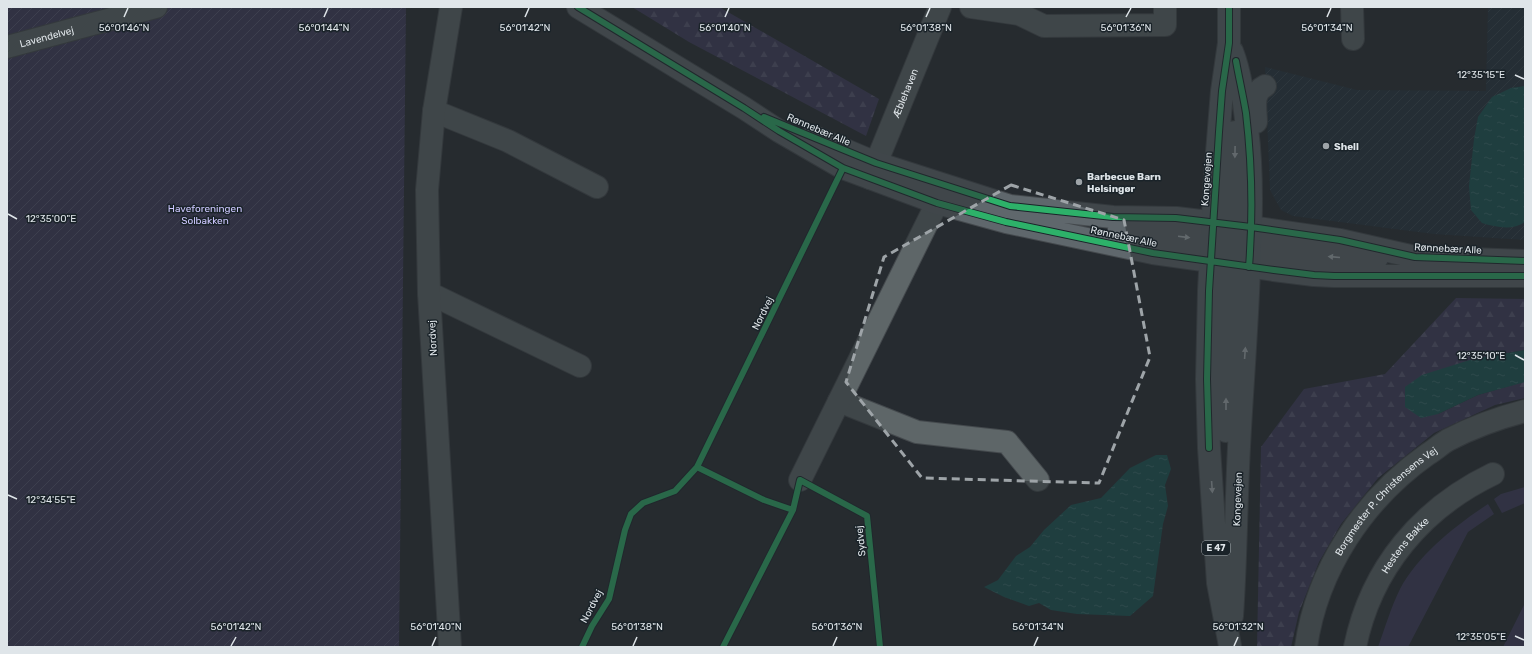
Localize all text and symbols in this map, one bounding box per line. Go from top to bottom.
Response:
text: 56°01'46"N [99,22,149,34]
text: 56°01'44"N [298,22,350,34]
text: 56°01'42"N [500,22,550,34]
text: 56°01'40"N [699,22,751,34]
text: 56°01'38"N [900,22,952,34]
text: 56°01'36"N [1100,22,1152,34]
text: 56°01'34"N [1301,22,1353,34]
street label: Lavendelvej [18,24,75,50]
street label: Æblehaven [890,67,921,120]
text: 12°35'15"E [1457,69,1505,81]
street label: Rønnebær Alle [785,111,852,149]
marker: Shell [1321,141,1331,151]
place label: Shell [1334,141,1359,153]
one-way arrow [1232,146,1238,159]
street label: Kongevejen [1199,152,1215,206]
place label: Barbecue Barn Helsingør [1087,171,1161,195]
marker: Barbecue Barn Helsingør [1074,177,1084,187]
park label: Haveforeningen Solbakken [168,203,242,227]
text: 12°35'00"E [26,213,76,225]
street label: Rønnebær Alle [1089,224,1159,250]
one-way arrow [1178,234,1190,240]
street label: Rønnebær Alle [1414,241,1482,257]
one-way arrow [1328,253,1340,260]
street label: Nordvej [750,295,776,332]
street label: Nordvej [426,320,440,356]
one-way arrow [1242,347,1249,359]
text: 12°35'10"E [1457,350,1505,362]
one-way arrow [1223,397,1229,410]
street label: Borgmester P. Christensens Vej [1333,445,1440,558]
street label: Kongevejen [1231,472,1245,526]
one-way arrow [1208,481,1215,493]
text: 12°34'55"E [26,494,76,506]
street label: Hestens Bakke [1379,515,1432,576]
street label: Sydvej [853,525,869,557]
road number: E 47 [1202,541,1230,555]
street label: Nordvej [578,588,606,625]
text: 56°01'42"N [211,621,261,633]
text: 56°01'40"N [410,621,462,633]
text: 56°01'38"N [611,621,663,633]
text: 56°01'36"N [811,621,863,633]
text: 56°01'34"N [1012,621,1064,633]
text: 56°01'32"N [1212,621,1264,633]
text: 12°35'05"E [1456,631,1506,643]

